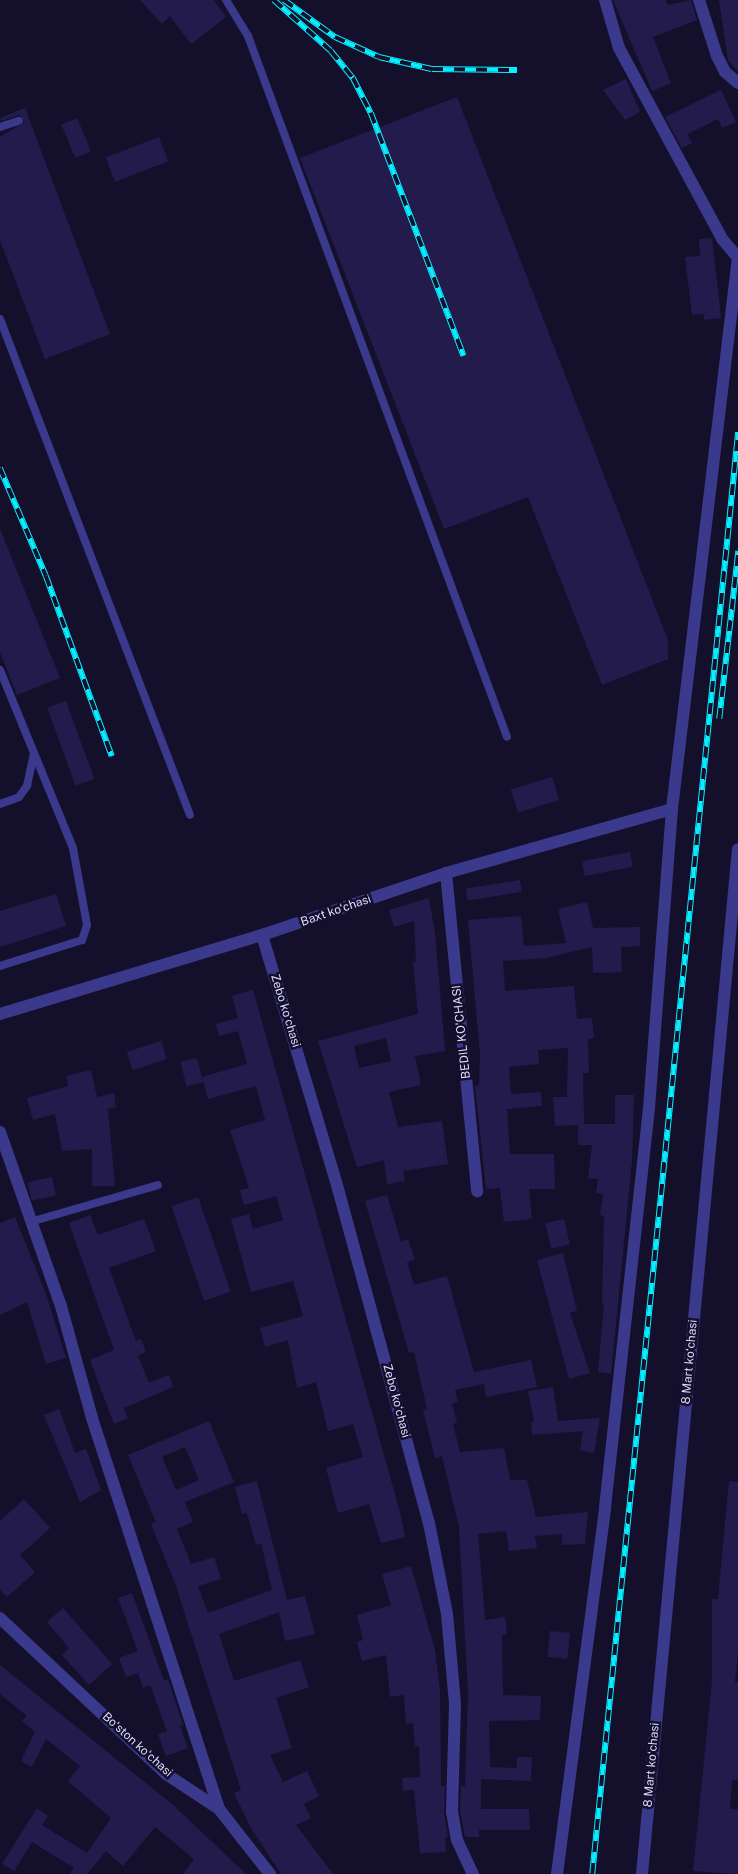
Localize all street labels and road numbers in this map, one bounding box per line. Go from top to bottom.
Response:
street label: Baxt koʻchasi [299,892,373,930]
street label: Zebo koʻchasi [267,973,303,1049]
street label: BEDIL KO'CHASI [450,984,474,1080]
street label: 8 Mart koʻchasi [679,1319,701,1405]
street label: Zebo koʻchasi [379,1362,413,1440]
street label: Boʻston koʻchasi [99,1710,175,1780]
street label: 8 Mart koʻchasi [641,1722,663,1808]

